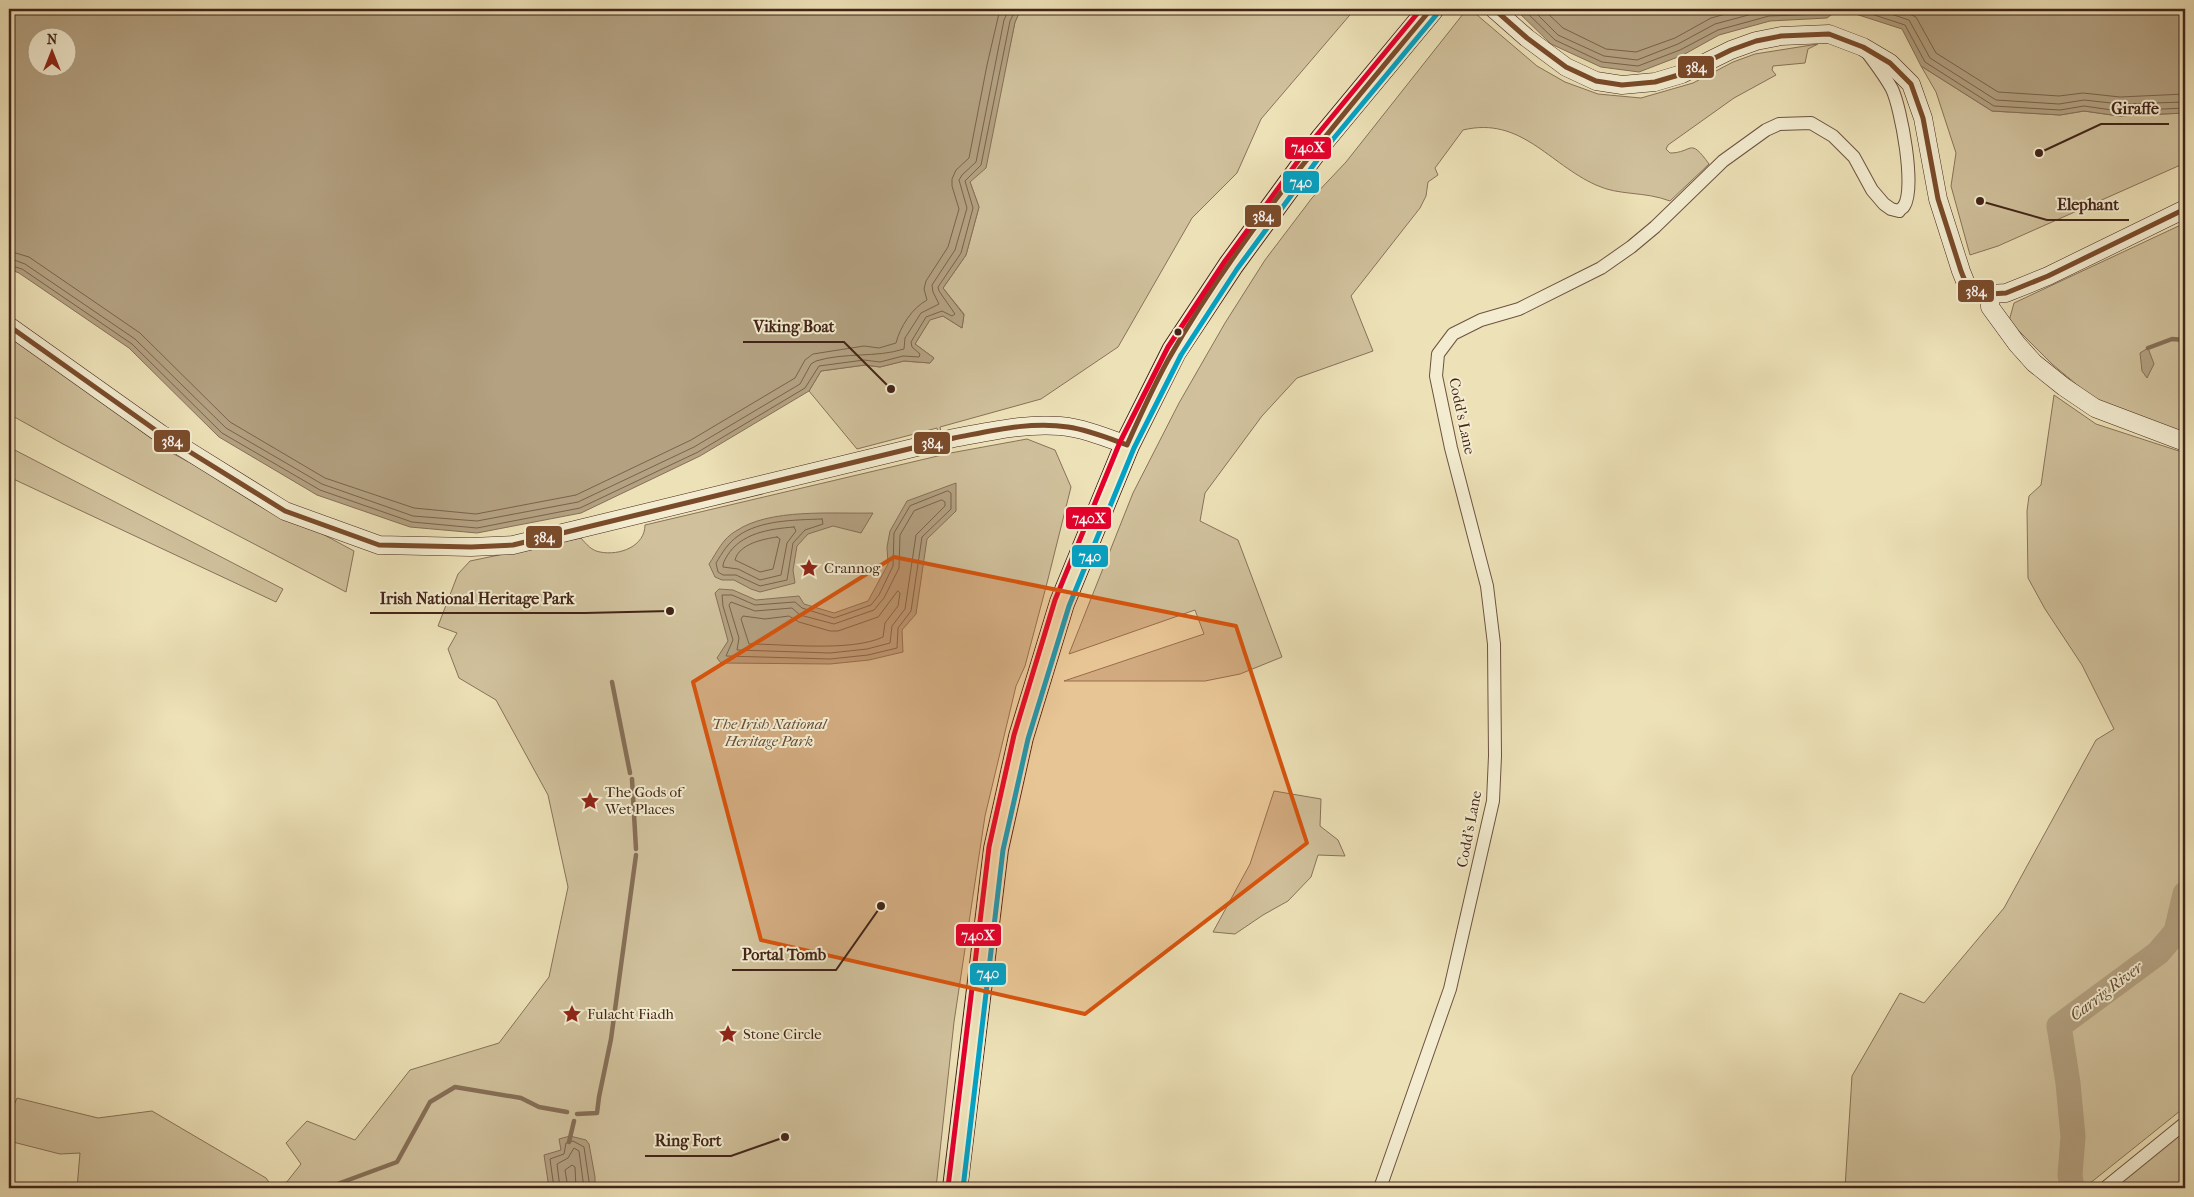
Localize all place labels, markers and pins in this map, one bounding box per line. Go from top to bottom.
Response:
callout: Giraffe [2101,93,2169,124]
callout: Elephant [2047,189,2129,220]
callout: Viking Boat [743,311,844,342]
unlabelled marker [1173,327,1183,337]
place icon: Crannog [798,557,820,579]
place label: Crannog [824,559,881,577]
callout: Irish National Heritage Park [370,582,585,613]
place label: The Gods of Wet Places [604,783,685,818]
place icon: The Gods of Wet Places [579,790,601,812]
callout: Portal Tomb [732,939,836,970]
place icon: Fulacht Fiadh [561,1003,583,1025]
place label: Fulacht Fiadh [587,1005,675,1023]
place icon: Stone Circle [717,1023,739,1045]
place label: Stone Circle [743,1025,822,1043]
callout: Ring Fort [645,1125,731,1156]

